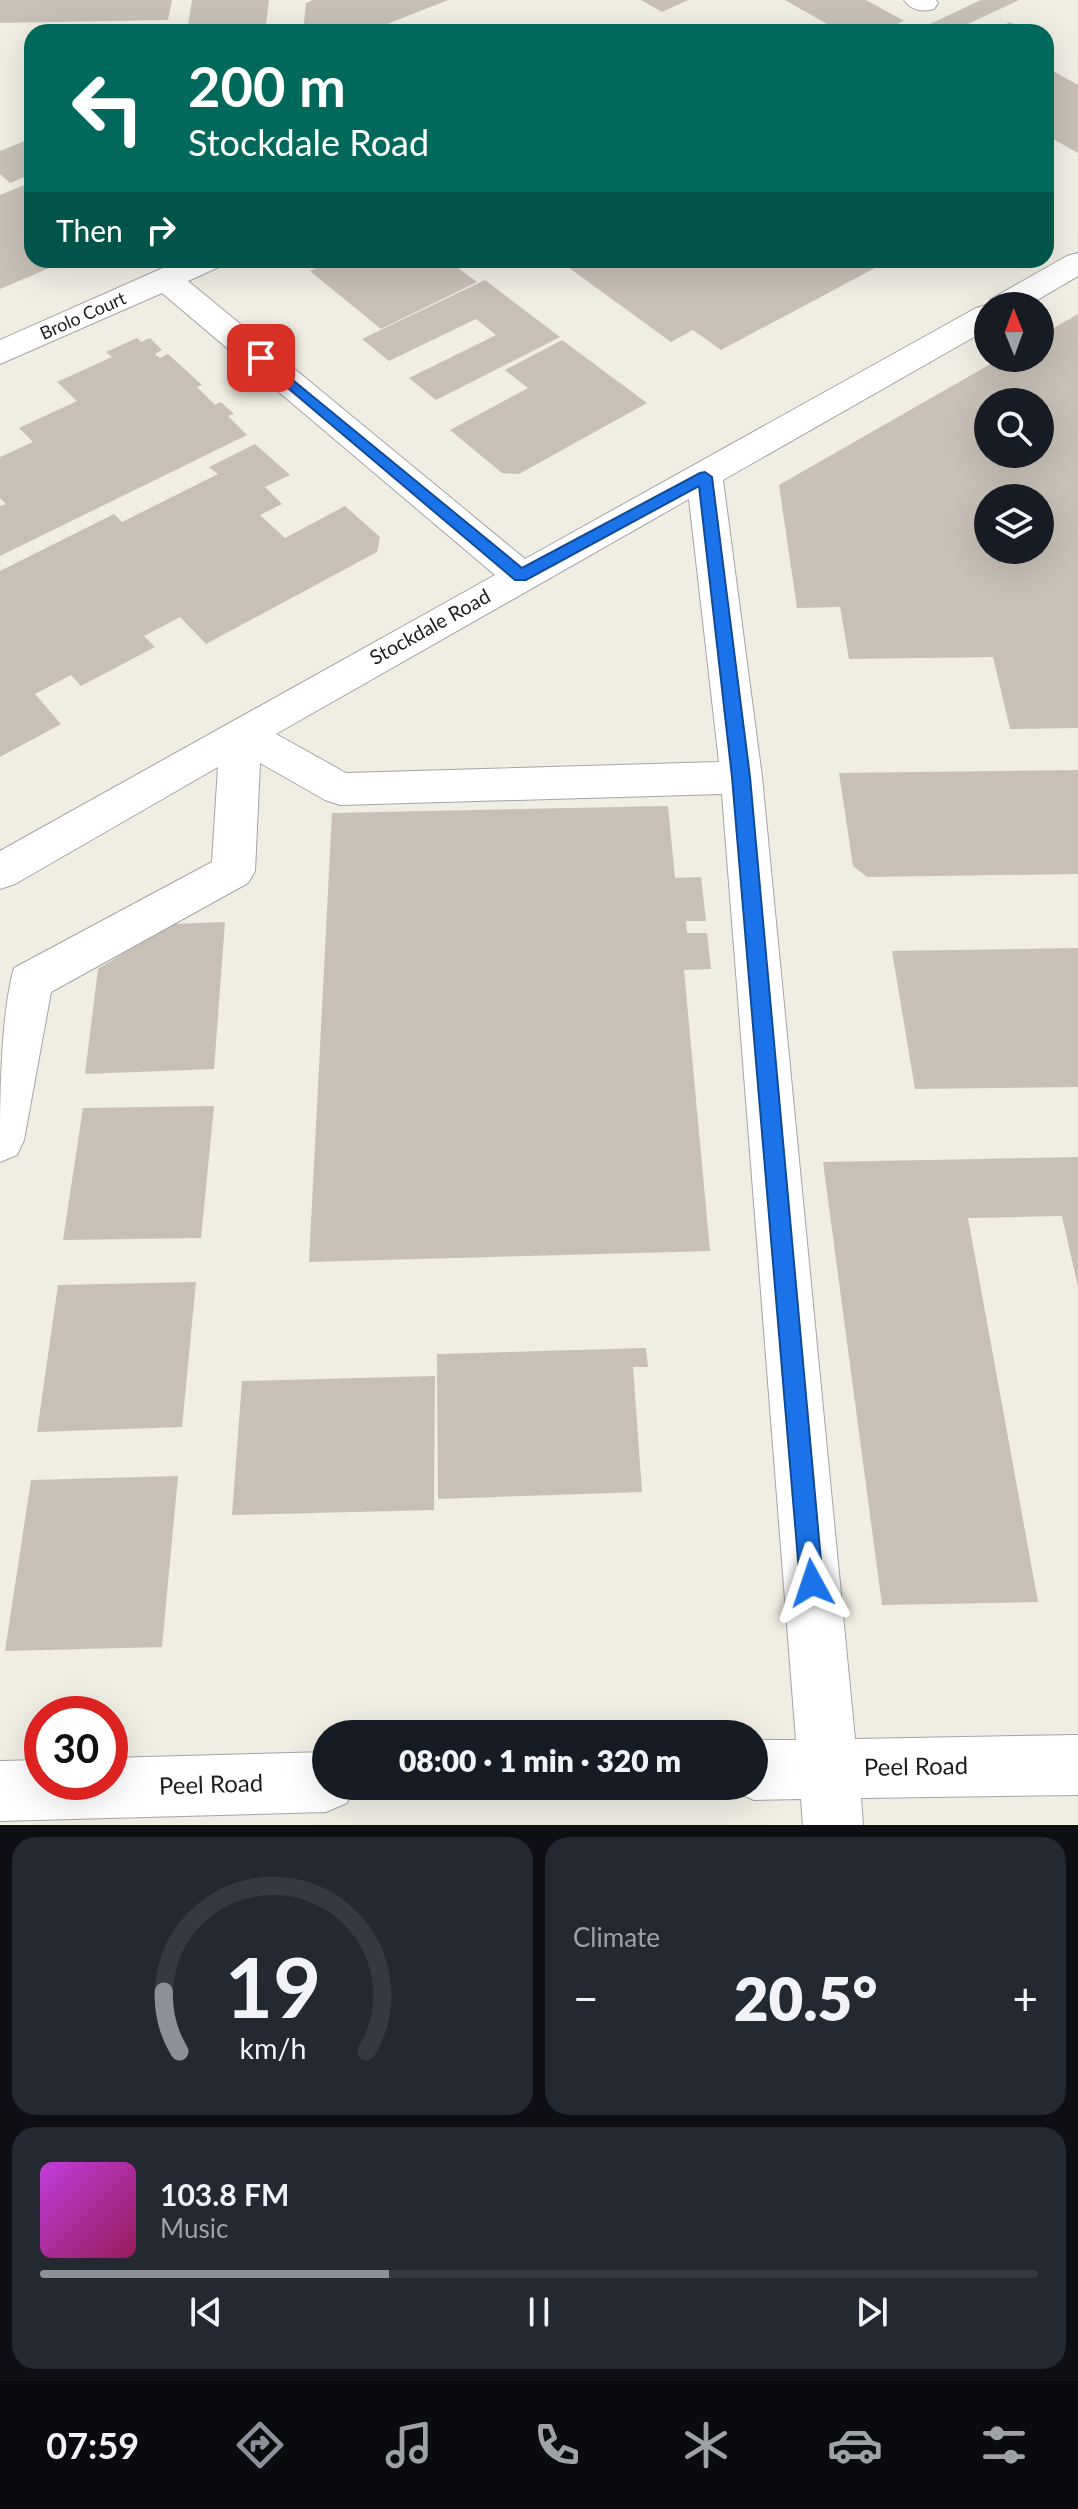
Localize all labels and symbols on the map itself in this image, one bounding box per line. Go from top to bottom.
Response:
street label: Brolo Court [36,286,130,344]
north arrow [974,292,1054,372]
pin [227,324,295,392]
street label: Stockdale Road [365,583,494,669]
position arrow [770,1541,854,1625]
speed limit sign: 30 [24,1696,128,1800]
street label: Peel Road [864,1750,968,1781]
street label: Peel Road [158,1767,264,1800]

